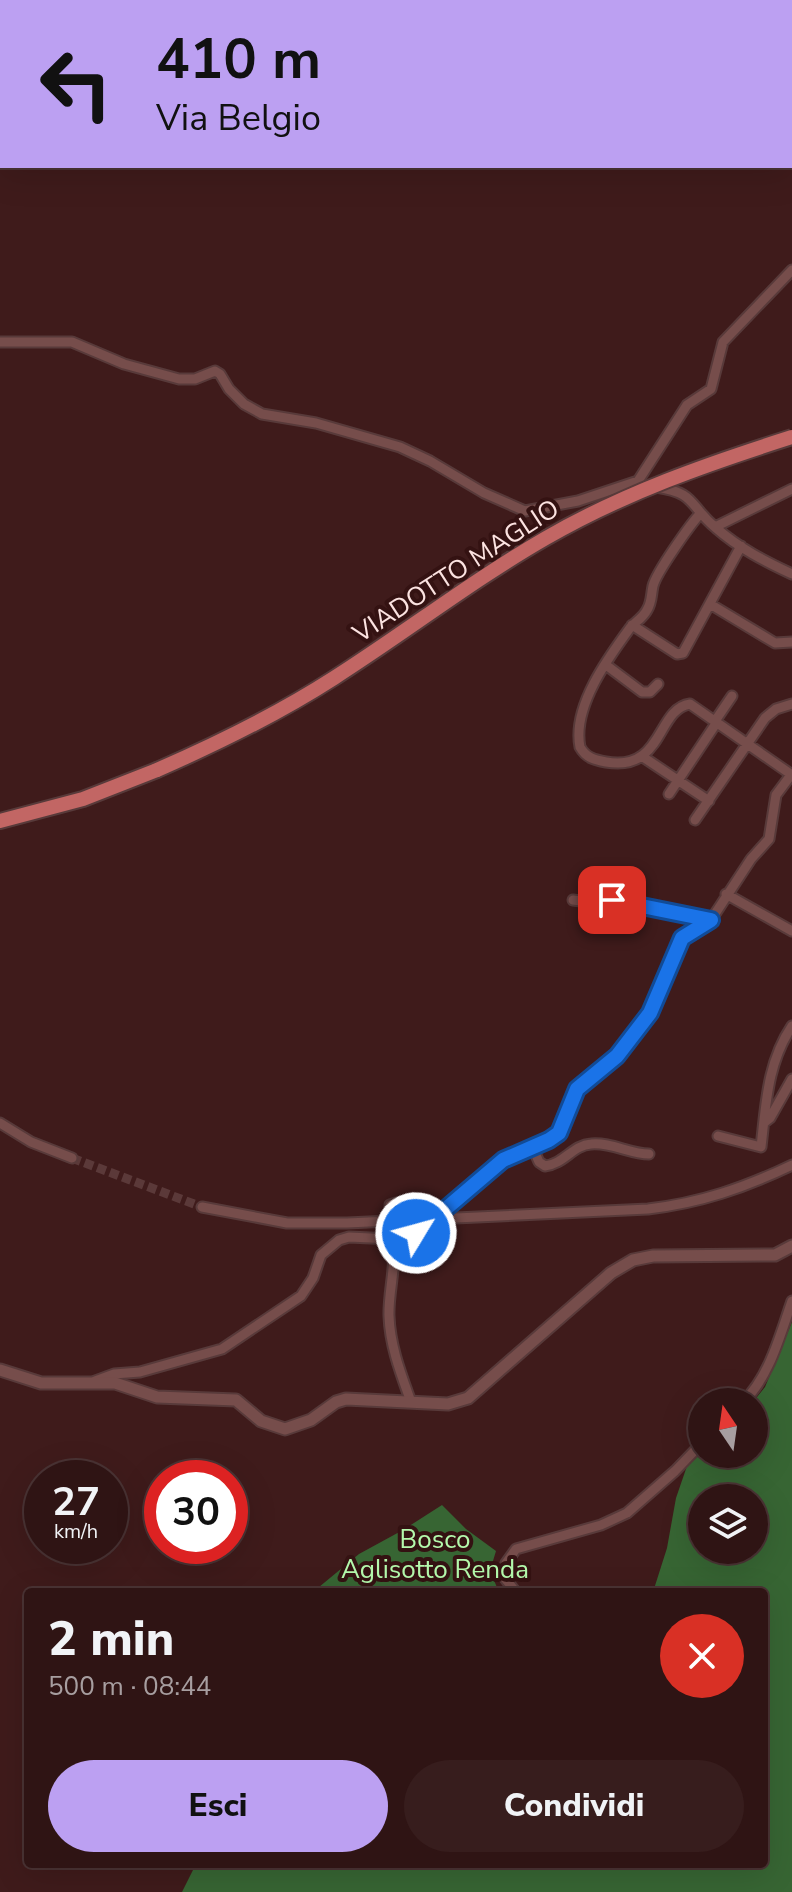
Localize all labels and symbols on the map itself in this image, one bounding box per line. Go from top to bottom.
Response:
street label: VIADOTTO MAGLIO [345,491,566,651]
pin [578,866,646,934]
position arrow [374,1191,458,1275]
north arrow [688,1388,768,1468]
speed limit sign: 30 [144,1460,248,1564]
park label: Bosco Aglisotto Renda [341,1522,529,1587]

